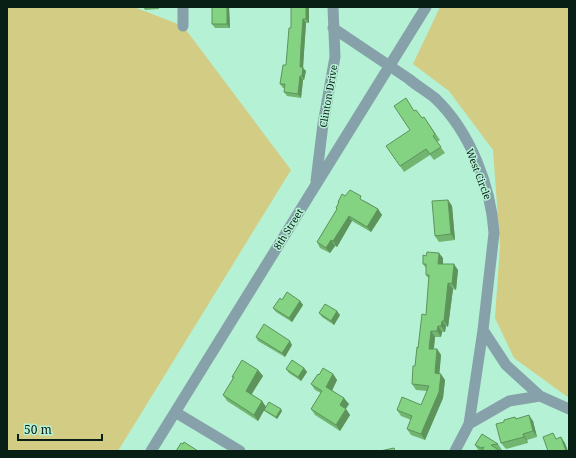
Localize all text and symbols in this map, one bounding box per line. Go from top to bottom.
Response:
street label: Clinton Drive [316,63,340,129]
street label: West Circle [463,147,495,201]
street label: 8th Street [270,205,306,252]
scale bar [18,416,102,442]
text: 50 m [24,421,52,438]

